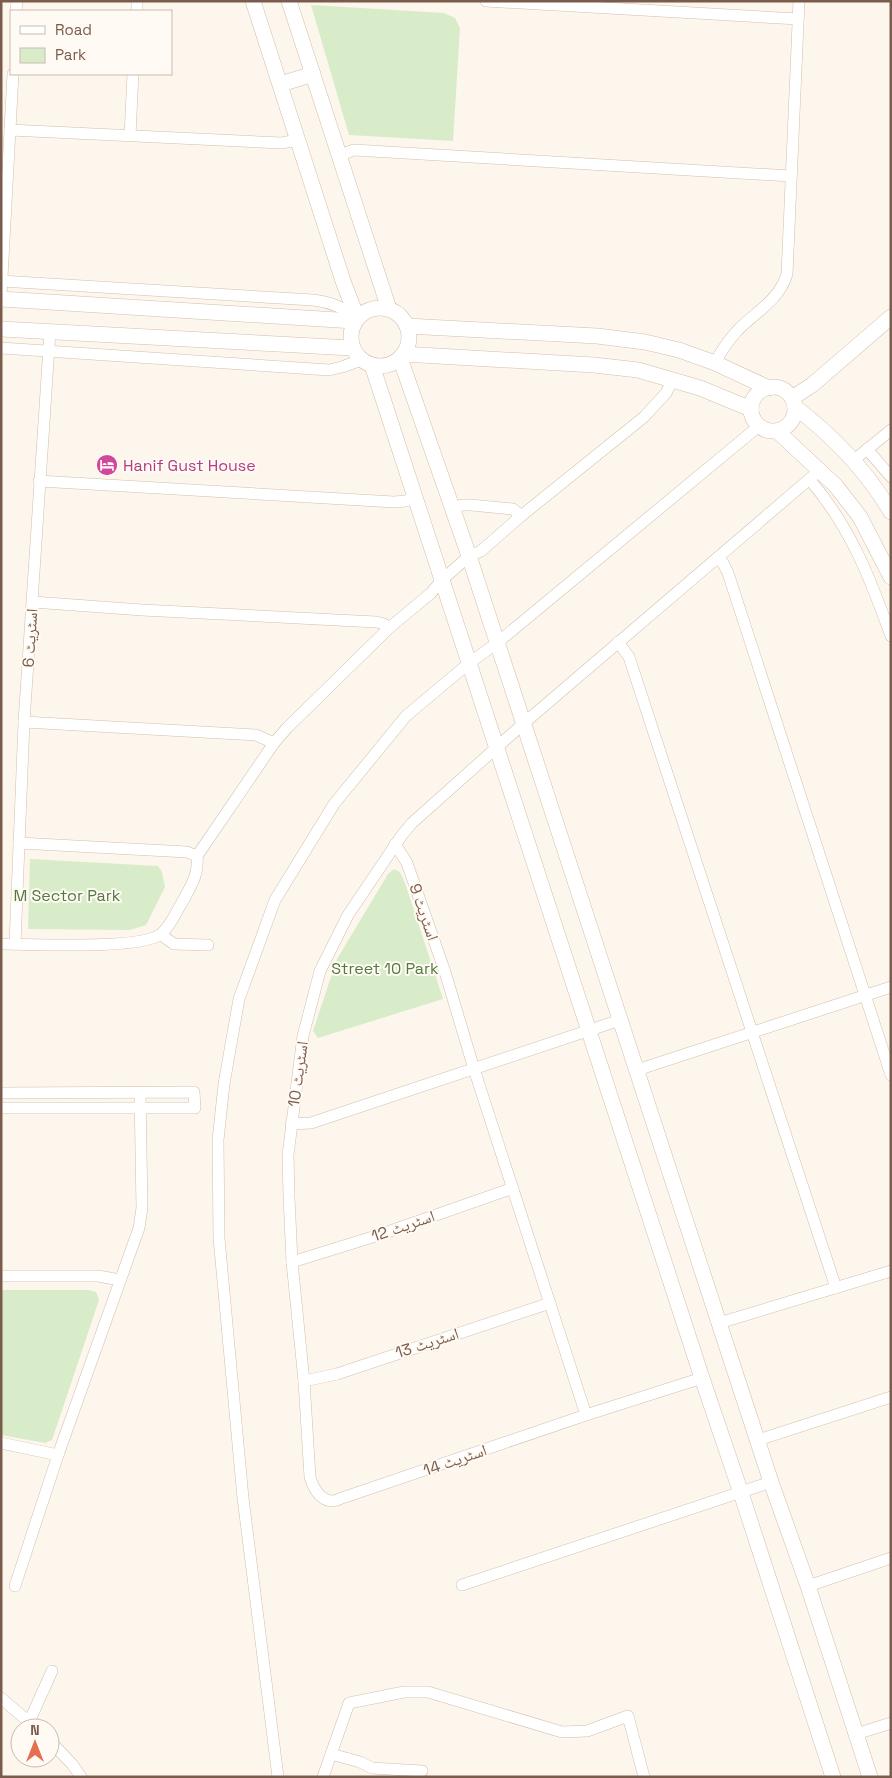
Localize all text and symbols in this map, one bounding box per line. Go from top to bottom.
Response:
legend [10,10,172,75]
text: Road [55,20,92,39]
text: Park [55,45,86,64]
hotel icon: Hanif Gust House [95,453,119,477]
place label: Hanif Gust House [123,455,256,476]
street label: اسٹریٹ 6 [17,608,43,668]
street label: اسٹریٹ 9 [404,881,444,943]
park label: M Sector Park [14,885,121,906]
park label: Street 10 Park [331,958,439,979]
street label: اسٹریٹ 10 [283,1040,313,1108]
street label: اسٹریٹ 12 [369,1205,437,1247]
street label: اسٹریٹ 13 [393,1323,461,1363]
street label: اسٹریٹ 14 [420,1439,490,1481]
north arrow [10,1718,60,1768]
text: N [30,1721,40,1739]

